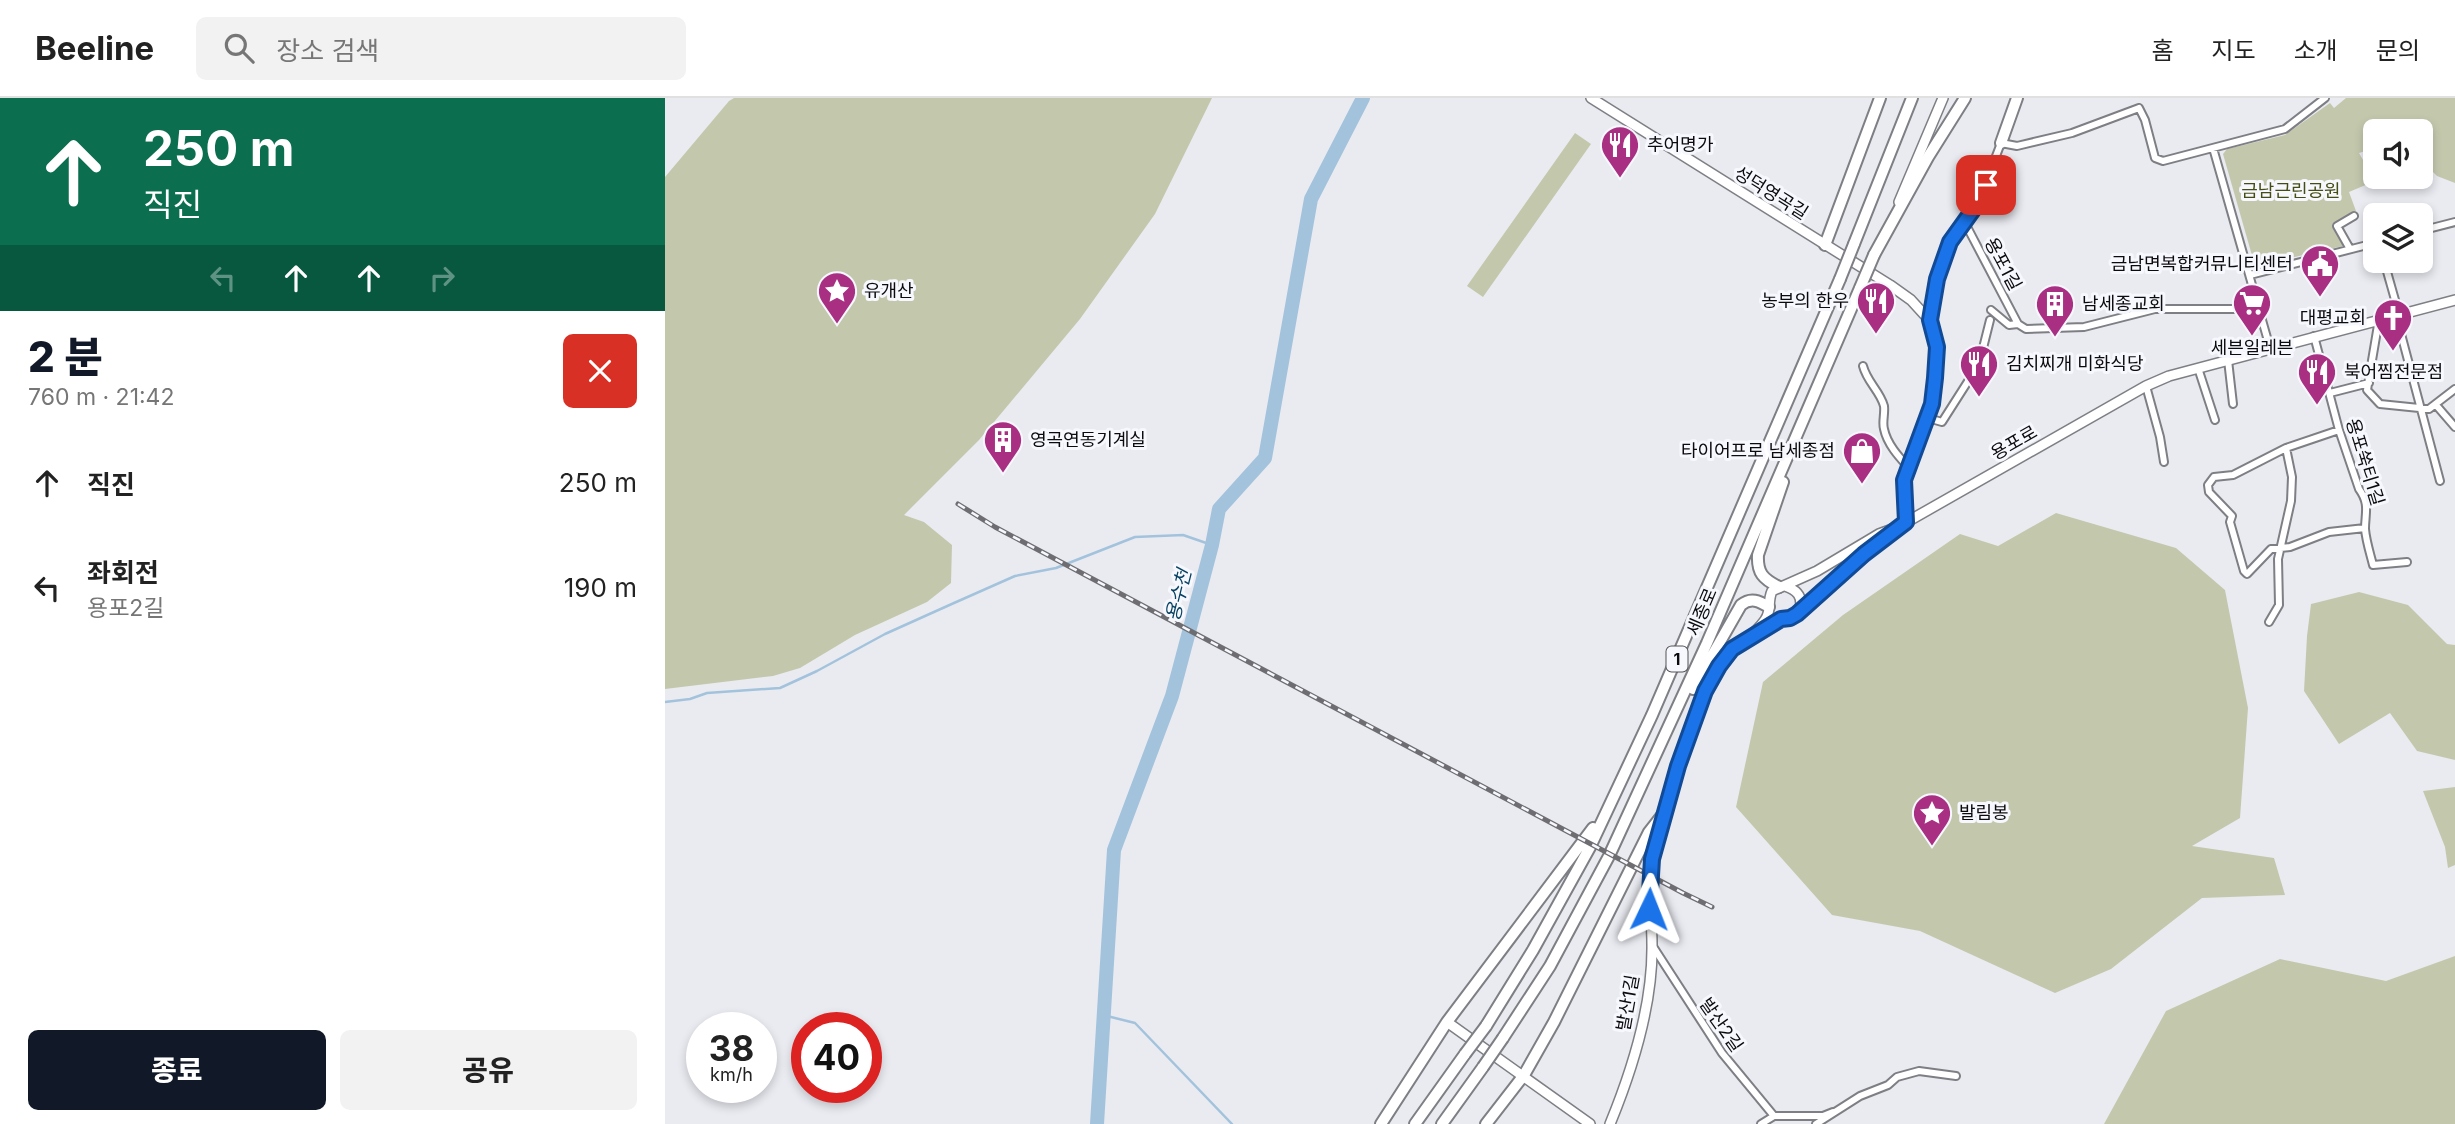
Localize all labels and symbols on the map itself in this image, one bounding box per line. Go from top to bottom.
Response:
restaurant icon: 추어명가 [1599,124,1641,179]
place label: 추어명가 [1647,134,1714,155]
pin [1956,155,2016,215]
street label: 성덕영곡길 [1731,162,1812,223]
park label: 금남근린공원 [2241,180,2341,201]
street label: 용포1길 [1981,234,2026,294]
public building icon: 금남면복합커뮤니티센터 [2299,243,2341,298]
place label: 금남면복합커뮤니티센터 [2111,253,2293,274]
place icon: 유개산 [816,270,858,325]
place label: 유개산 [864,280,914,301]
restaurant icon: 농부의 한우 [1855,280,1897,335]
supermarket icon: 세븐일레븐 [2231,282,2273,337]
building icon: 남세종교회 [2034,283,2076,338]
place label: 농부의 한우 [1761,290,1849,311]
place label: 남세종교회 [2082,293,2165,314]
church icon: 대평교회 [2372,297,2414,352]
place label: 대평교회 [2300,307,2366,328]
place label: 세븐일레븐 [2211,337,2293,358]
restaurant icon: 김치찌개 미화식당 [1958,343,2000,398]
restaurant icon: 북어찜전문점 [2296,351,2338,406]
place label: 김치찌개 미화식당 [2006,353,2144,374]
place label: 북어찜전문점 [2344,361,2443,382]
street label: 용포쑥티1길 [2342,416,2389,508]
building icon: 영곡연동기계실 [982,419,1024,474]
street label: 용포로 [1987,421,2041,464]
place label: 영곡연동기계실 [1030,429,1146,450]
shop icon: 타이어프로 남세종점 [1841,430,1883,485]
place label: 타이어프로 남세종점 [1681,440,1835,461]
water label: 용수천 [1161,565,1196,623]
street label: 세종로 [1682,585,1721,639]
road number: 1 [1667,646,1688,672]
place icon: 발림봉 [1911,792,1953,847]
place label: 발림봉 [1959,802,2009,823]
position arrow [1612,872,1686,946]
street label: 발산1길 [1612,973,1643,1033]
street label: 발산2길 [1695,994,1747,1056]
speed limit sign: 40 [791,1012,882,1103]

